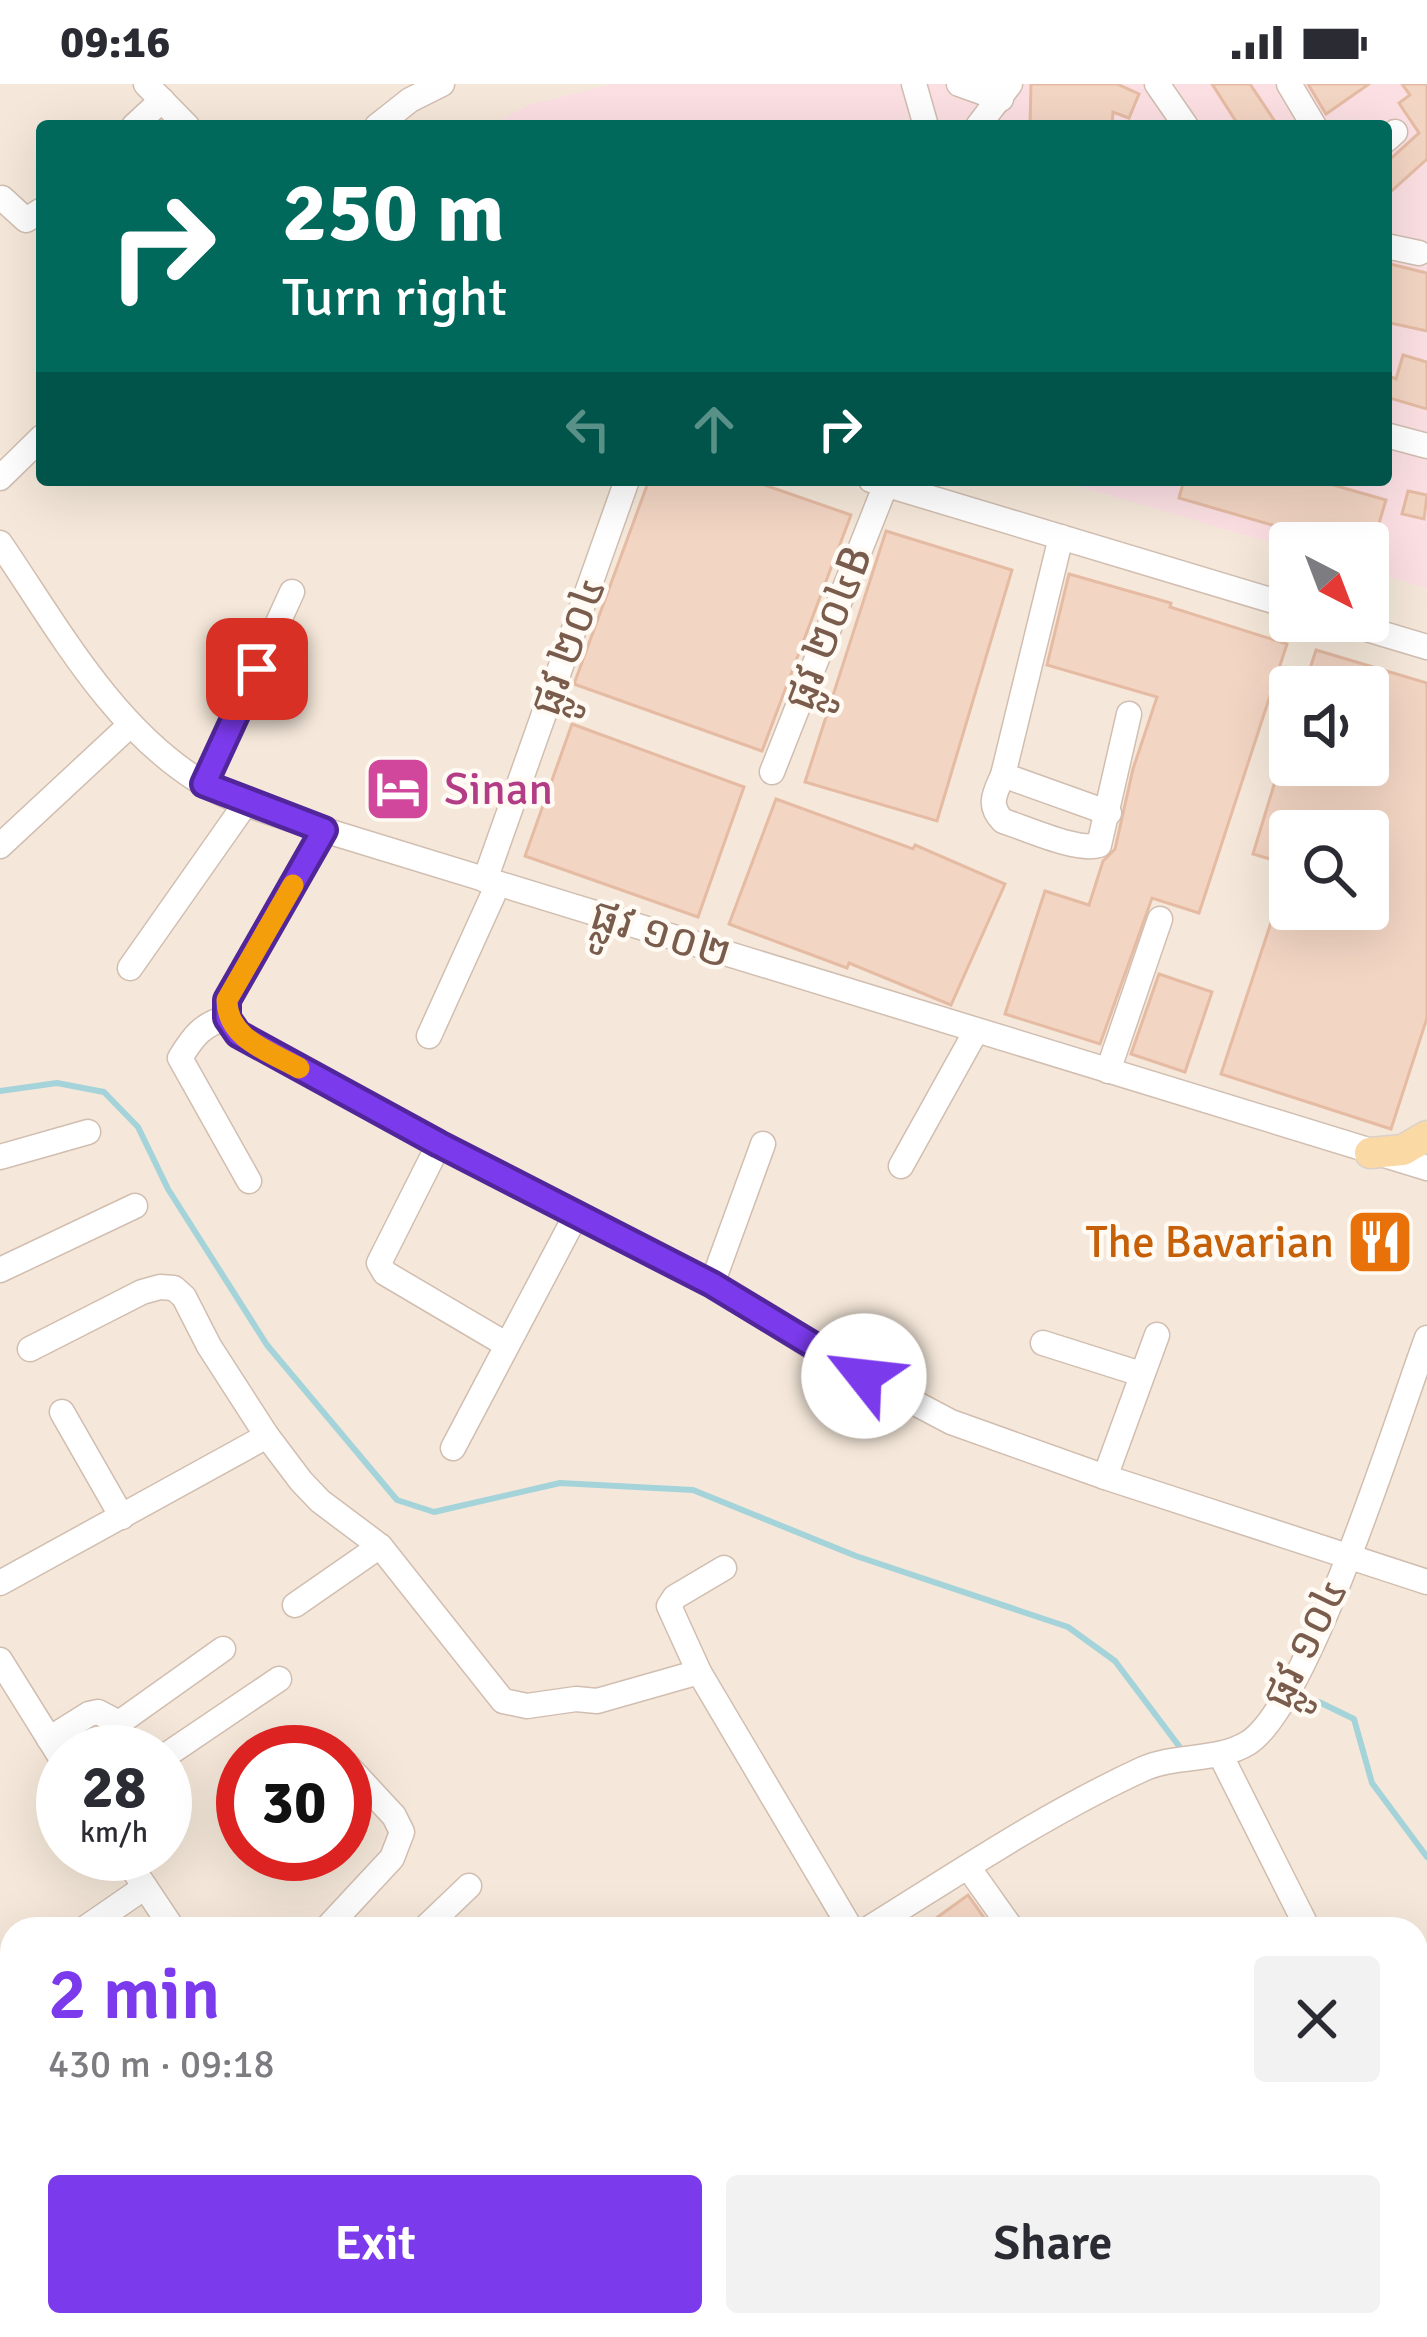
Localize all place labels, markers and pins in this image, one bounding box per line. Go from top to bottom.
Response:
pin [206,618,308,720]
hotel icon: Sinan [363,754,433,824]
place label: Sinan [444,762,553,817]
restaurant icon: The Bavarian [1345,1207,1415,1277]
place label: The Bavarian [1085,1215,1334,1270]

